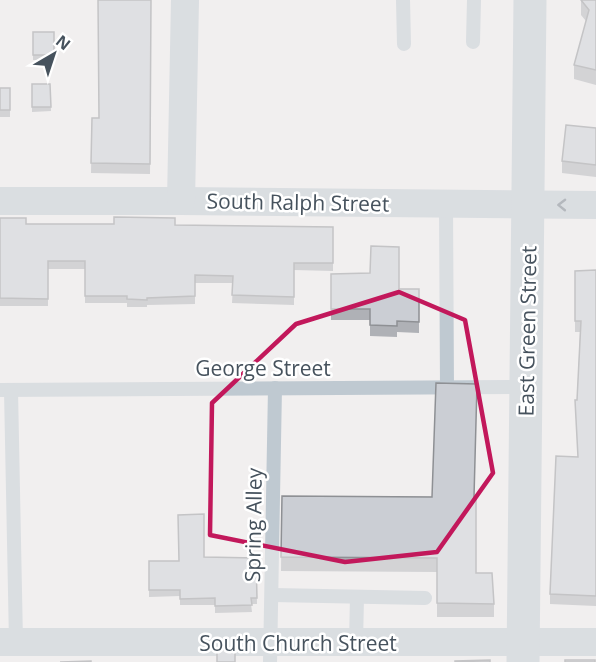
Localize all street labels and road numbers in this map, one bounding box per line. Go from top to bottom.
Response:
street label: South Ralph Street [206,186,390,218]
street label: East Green Street [512,245,542,417]
street label: George Street [195,354,331,382]
street label: Spring Alley [238,467,268,582]
street label: South Church Street [199,629,397,657]

